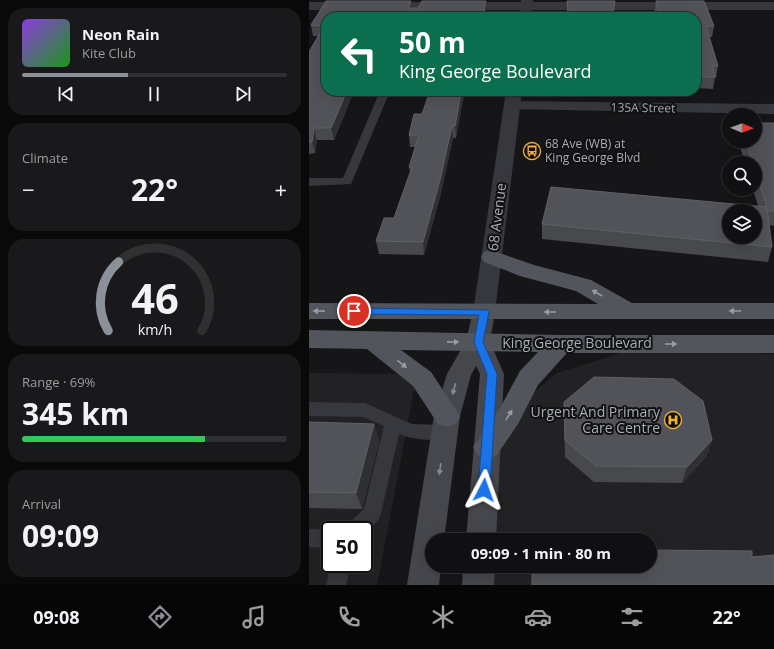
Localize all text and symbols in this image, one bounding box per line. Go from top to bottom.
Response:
text: 50 m [399,23,466,61]
text: Neon Rain [82,24,160,44]
icon: left [333,28,385,80]
text: Kite Club [82,44,136,62]
text: King George Boulevard [399,59,592,83]
icon: previous [55,83,77,105]
icon: pause [143,83,165,105]
icon: next [232,83,254,105]
street label: 135A Street [610,98,676,117]
north arrow [722,108,762,148]
map controls [722,108,762,244]
place label: 68 Ave (WB) at King George Blvd [545,135,640,166]
bus stop icon: 68 Ave (WB) at King George Blvd [522,141,542,161]
text: Climate [22,149,68,167]
button: search [722,156,762,196]
text: 22° [131,169,178,210]
text: − [22,174,35,204]
text: + [274,174,287,204]
street label: 68 Avenue [483,182,510,252]
button: layers [722,204,762,244]
text: 46 [131,269,178,325]
one-way arrow [591,289,603,296]
pin [337,294,371,328]
icon: arrive [343,300,365,322]
one-way arrow [312,308,325,314]
one-way arrow [728,308,741,314]
one-way arrow [543,309,556,315]
text: km/h [137,319,172,338]
street label: King George Boulevard [502,333,652,352]
one-way arrow [447,339,460,345]
one-way arrow [665,341,678,347]
one-way arrow [397,360,408,368]
text: Range · 69% [22,373,95,391]
one-way arrow [451,383,457,395]
text: 345 km [22,393,129,434]
place label: Urgent And Primary Care Centre [531,402,661,437]
one-way arrow [505,409,512,421]
hospital icon: Urgent And Primary Care Centre [663,410,683,430]
one-way arrow [437,463,443,475]
position arrow [463,469,505,511]
text: Arrival [22,495,61,513]
text: 09:09 [22,515,99,556]
speed limit sign: 50 [321,521,373,573]
text: 09:09 · 1 min · 80 m [471,543,611,563]
icon: directions [146,603,174,631]
icon: music [240,603,268,631]
icon: phone [335,603,363,631]
icon: climate [429,603,457,631]
icon: car [524,603,552,631]
icon: filters [618,603,646,631]
text: 09:08 [33,605,80,629]
text: 22° [712,605,741,629]

